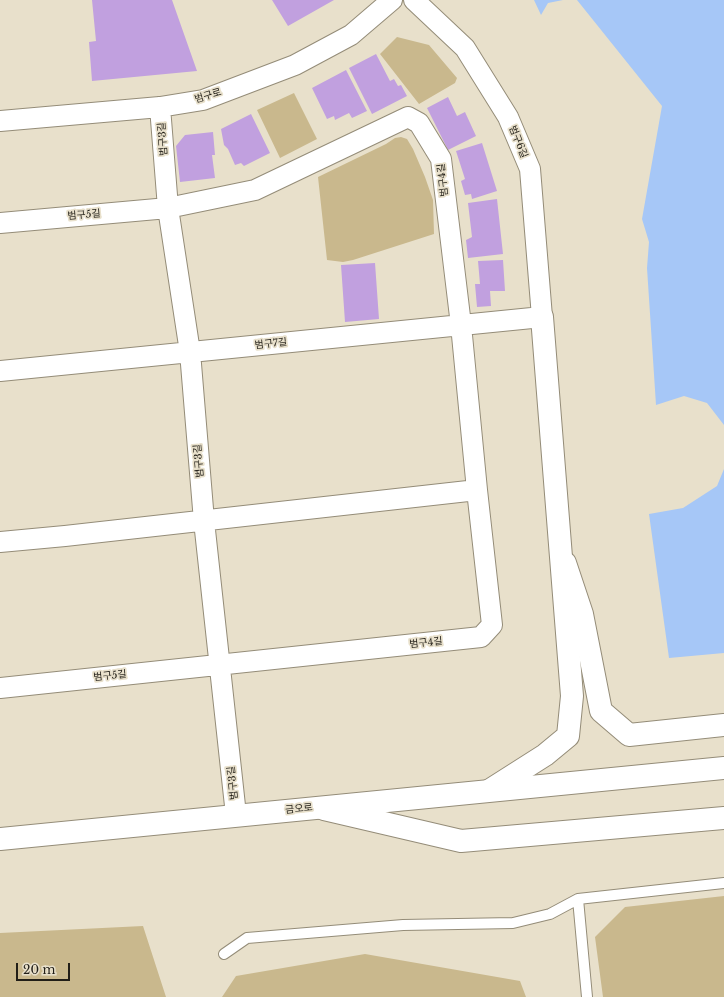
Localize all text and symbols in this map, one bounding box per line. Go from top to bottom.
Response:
street label: 범구로 [193,86,223,106]
street label: 범구3길 [156,122,170,156]
street label: 범구6길 [506,124,530,160]
street label: 범구4길 [435,163,451,197]
street label: 범구5길 [67,208,101,222]
street label: 범구7길 [254,336,288,352]
street label: 범구3길 [192,444,206,478]
street label: 범구4길 [409,635,443,651]
street label: 범구5길 [93,668,127,684]
street label: 범구3길 [225,766,241,800]
street label: 금오로 [285,802,313,816]
scale bar [18,955,72,981]
text: 20 m [23,962,55,977]

